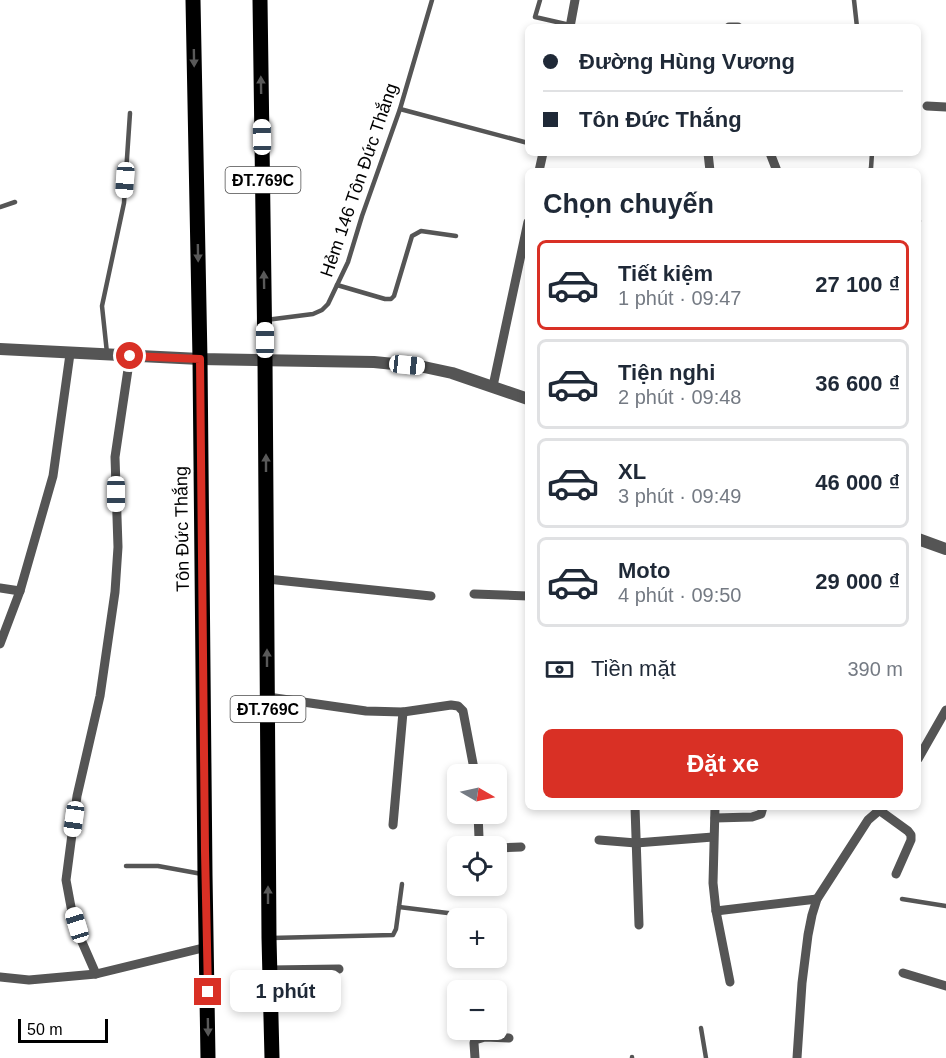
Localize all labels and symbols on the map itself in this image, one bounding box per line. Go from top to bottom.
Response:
one-way arrow [189,49,199,68]
one-way arrow [257,75,266,94]
street label: Hẻm 146 Tôn Đức Thắng [315,80,402,279]
car [253,119,271,155]
car [115,161,135,199]
road number: ĐT.769C [226,167,300,193]
one-way arrow [193,244,203,263]
one-way arrow [260,270,269,289]
car [256,322,274,358]
route start [116,342,143,369]
car [388,354,426,376]
one-way arrow [261,453,271,472]
street label: Tôn Đức Thắng [170,466,193,592]
car [107,476,125,512]
one-way arrow [262,648,272,667]
road number: ĐT.769C [230,696,306,722]
north arrow [447,764,507,824]
car [63,800,85,838]
one-way arrow [263,885,273,904]
car [63,905,91,945]
callout: 1 phút [229,971,340,1013]
route end [194,978,221,1005]
scale bar [18,1016,108,1044]
one-way arrow [203,1017,213,1036]

